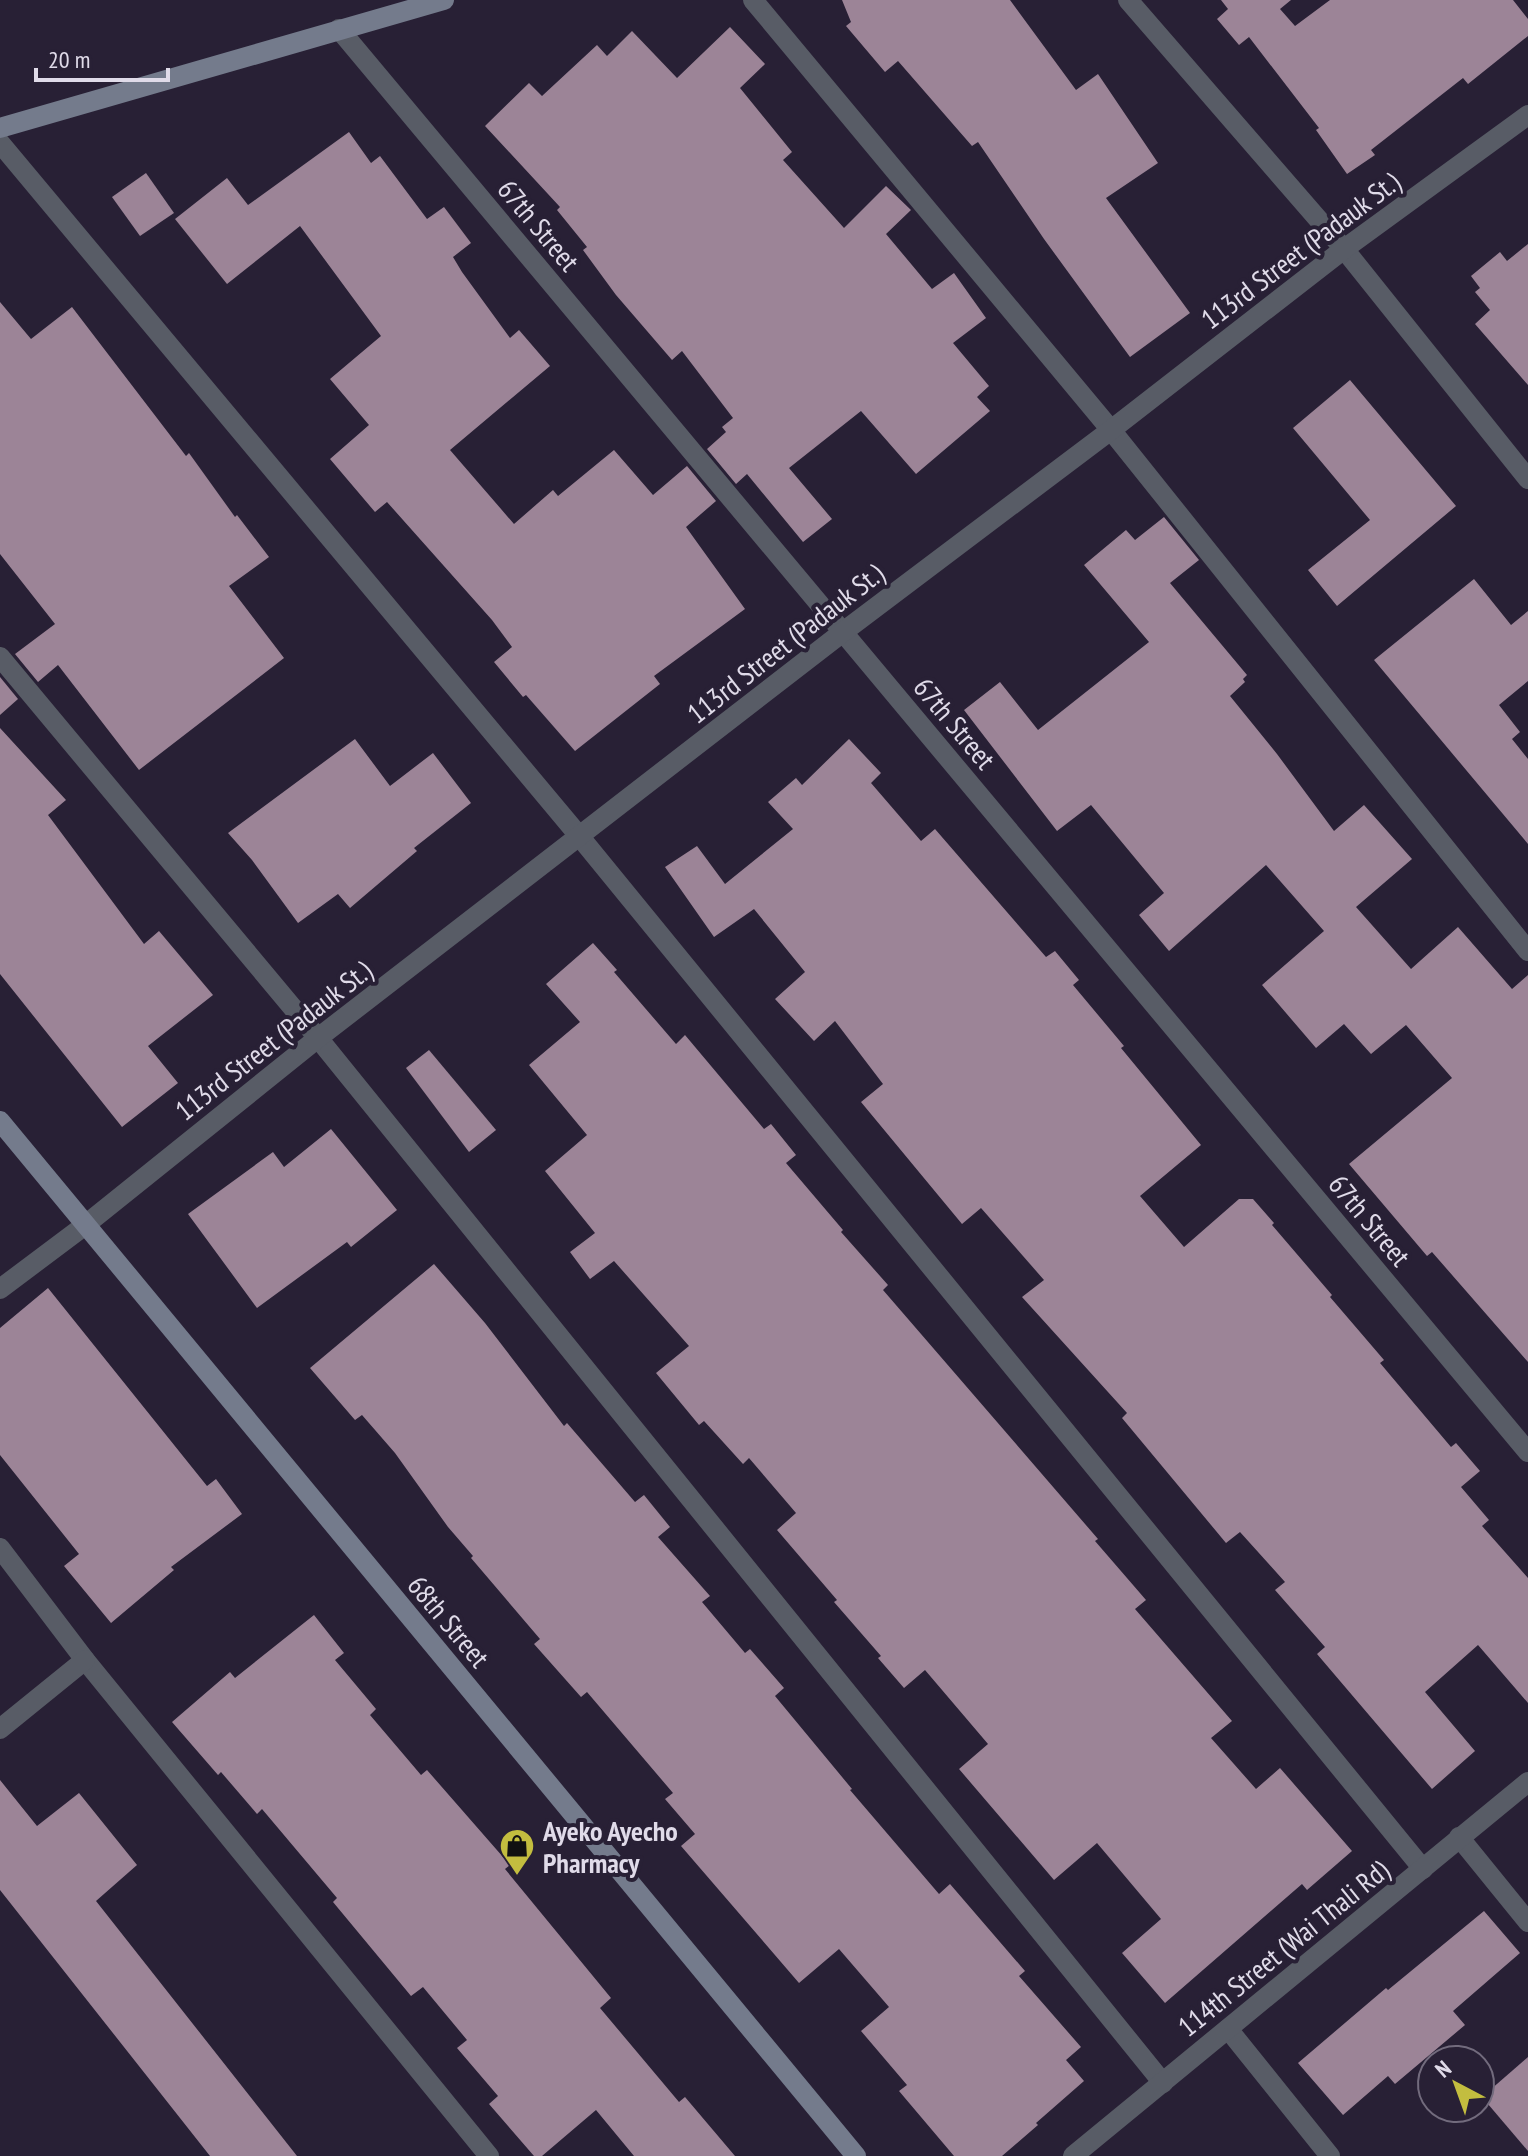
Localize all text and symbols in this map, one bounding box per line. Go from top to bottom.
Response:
scale bar [36,32,168,82]
text: 20 m [48,44,90,75]
street label: 113rd Street (Padauk St.) [1193,163,1407,337]
street label: 67th Street [490,171,588,279]
street label: 113rd Street (Padauk St.) [679,554,891,731]
street label: 67th Street [906,669,1004,777]
street label: 113rd Street (Padauk St.) [167,951,379,1128]
street label: 67th Street [1321,1166,1419,1274]
street label: 68th Street [400,1567,498,1675]
place label: Ayeko Ayecho Pharmacy [542,1812,678,1881]
shop icon: Ayeko Ayecho Pharmacy [498,1827,536,1877]
street label: 114th Street (Wai Thali Rd) [1170,1851,1397,2045]
north arrow [1416,2044,1496,2124]
text: N [1429,2054,1457,2083]

